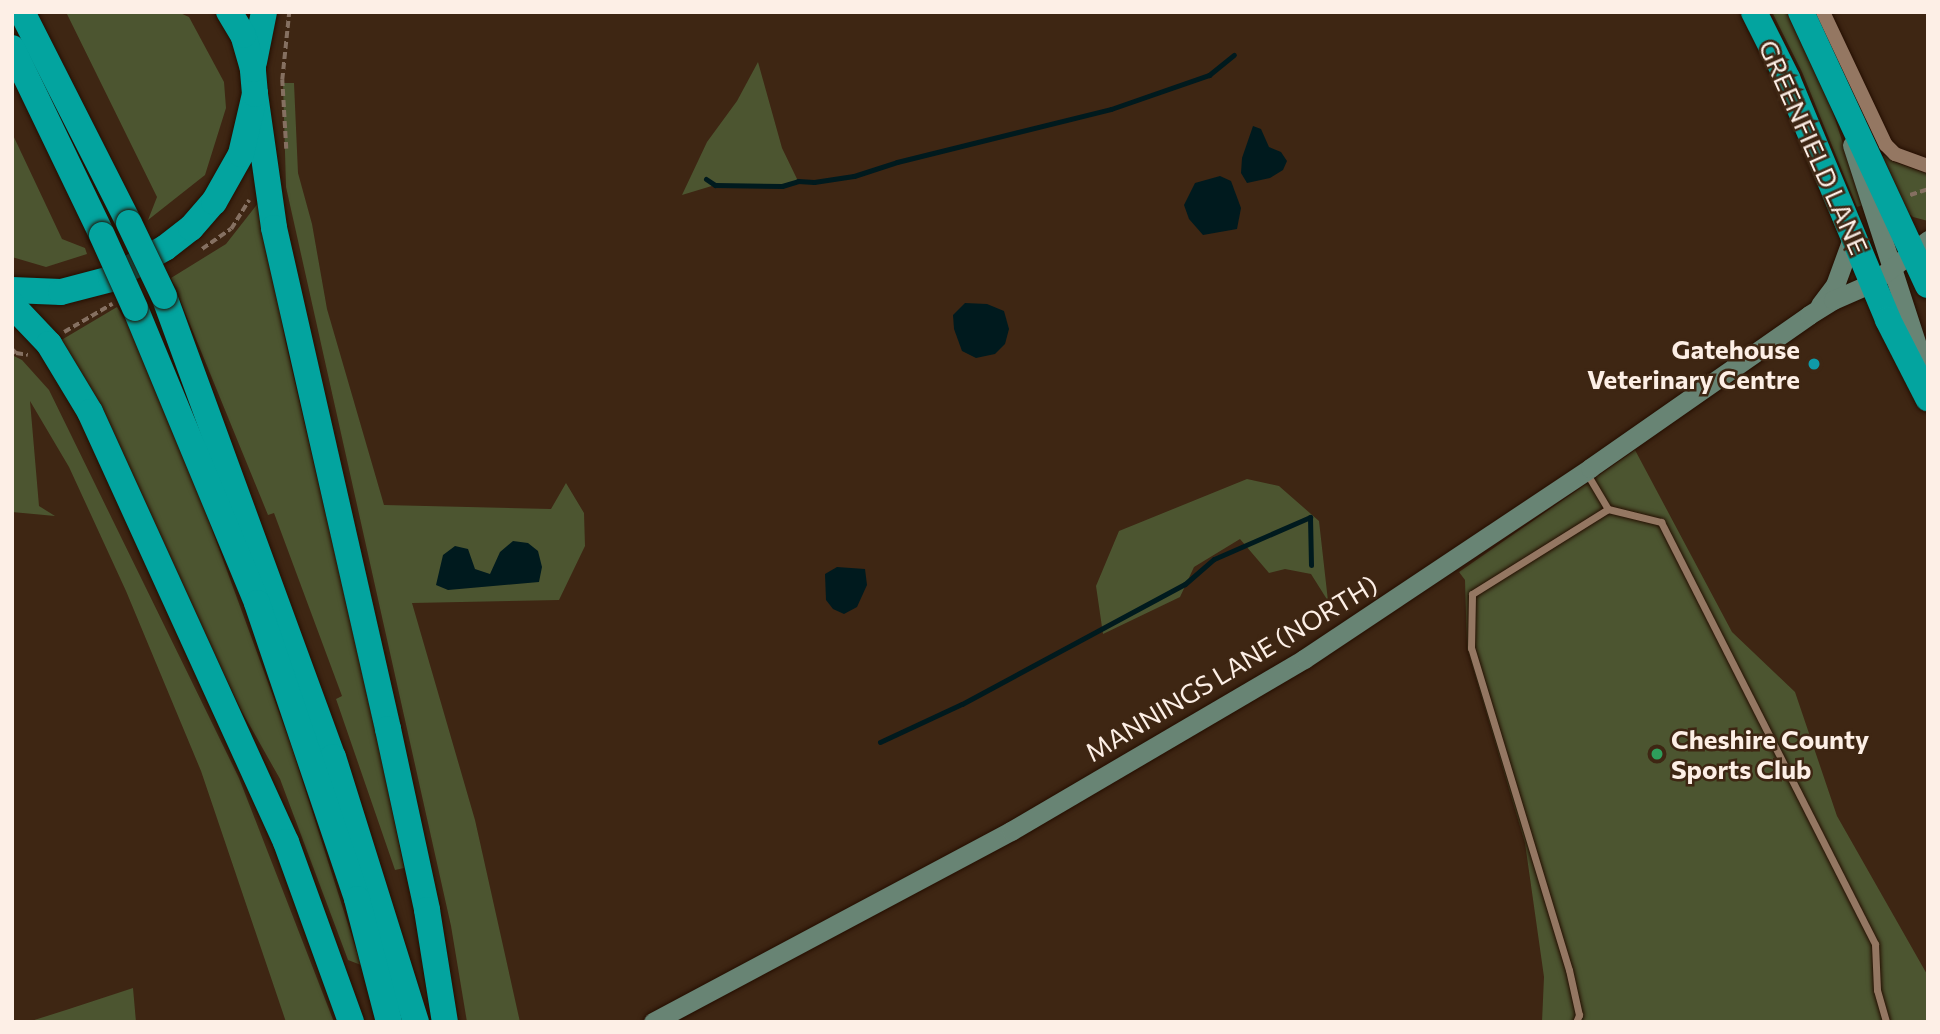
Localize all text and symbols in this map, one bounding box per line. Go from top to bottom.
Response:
street label: GREENFIELD LANE [1753,35,1875,259]
place label: Gatehouse Veterinary Centre [1587,333,1800,394]
marker: Gatehouse Veterinary Centre [1806,356,1822,372]
street label: MANNINGS LANE (NORTH) [1079,568,1383,768]
place label: Cheshire County Sports Club [1671,723,1869,784]
marker: Cheshire County Sports Club [1649,746,1665,762]

